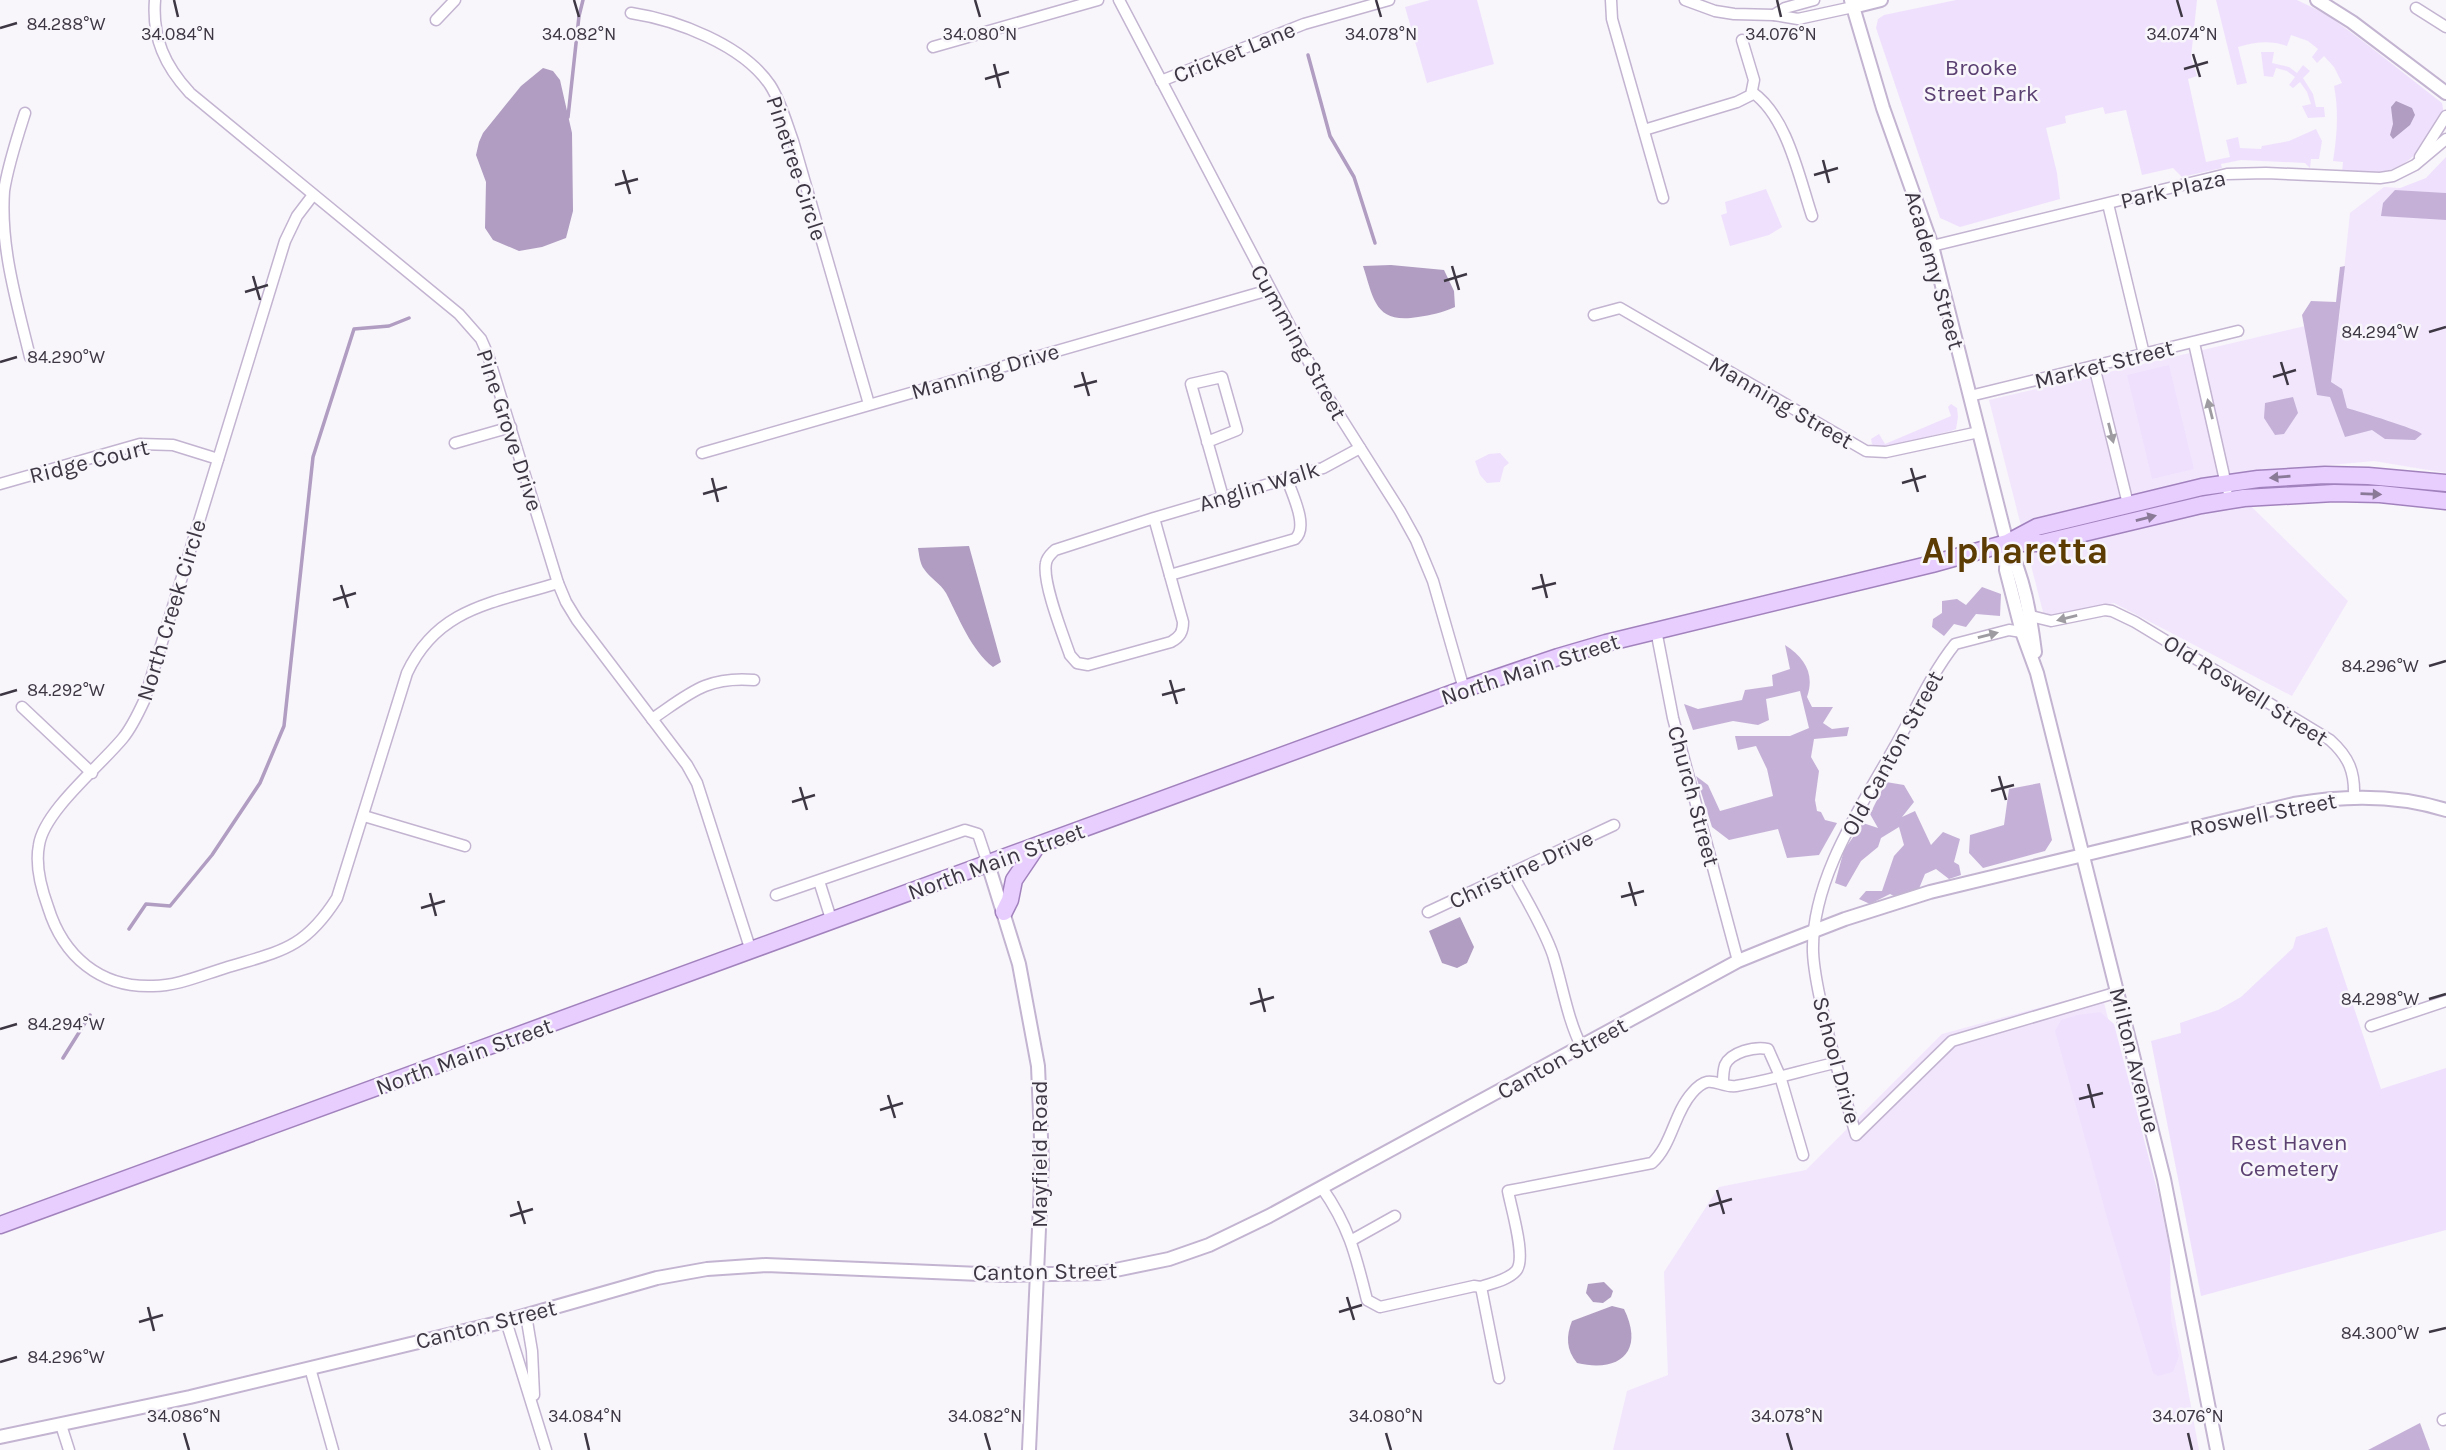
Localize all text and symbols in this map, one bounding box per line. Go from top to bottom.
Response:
text: 84.288°W [26,13,106,35]
street label: Cricket Lane [1169,16,1299,89]
text: 34.084°N [141,23,215,45]
text: 34.082°N [542,23,616,45]
text: 34.080°N [943,23,1017,45]
text: 34.078°N [1345,23,1417,45]
text: 34.076°N [1745,23,1817,45]
text: 34.074°N [2146,23,2218,45]
park label: Brooke Street Park [1923,54,2039,107]
street label: Pinetree Circle [760,92,833,244]
street label: Park Plaza [2118,164,2229,215]
street label: Academy Street [1899,188,1970,353]
street label: Cumming Street [1245,260,1353,425]
text: 84.294°W [2341,321,2419,343]
street label: Market Street [2032,334,2177,395]
street label: Manning Drive [908,337,1062,406]
text: 84.290°W [27,346,105,368]
street label: Pine Grove Drive [471,346,548,515]
street label: Manning Street [1704,350,1858,455]
one-way arrow [2204,398,2215,420]
one-way arrow [2106,422,2117,444]
street label: Ridge Court [26,433,152,489]
street label: Anglin Walk [1196,455,1323,518]
one-way arrow [2269,472,2291,483]
one-way arrow [2360,488,2382,499]
one-way arrow [2135,512,2157,523]
street label: North Creek Circle [131,516,212,704]
district label: Alpharetta [1922,529,2108,572]
one-way arrow [2056,613,2078,624]
street label: North Main Street [1437,628,1623,711]
one-way arrow [1978,629,2000,640]
street label: Old Roswell Street [2158,629,2333,752]
text: 84.296°W [2341,655,2419,677]
street label: Old Canton Street [1836,666,1949,841]
text: 84.292°W [27,679,105,701]
street label: Church Street [1662,723,1725,870]
street label: Roswell Street [2188,787,2339,842]
street label: North Main Street [904,817,1089,906]
street label: Christine Drive [1445,824,1597,915]
street label: Milton Avenue [2103,985,2166,1136]
text: 84.298°W [2341,988,2419,1010]
street label: School Drive [1807,994,1866,1127]
street label: Canton Street [1493,1011,1632,1105]
street label: North Main Street [372,1012,557,1101]
text: 84.294°W [27,1013,105,1035]
street label: Mayfield Road [1026,1080,1053,1228]
park label: Rest Haven Cemetery [2230,1129,2348,1182]
street label: Canton Street [973,1257,1118,1286]
street label: Canton Street [413,1294,560,1355]
text: 84.300°W [2341,1322,2419,1344]
text: 84.296°W [27,1346,105,1368]
text: 34.086°N [147,1405,221,1427]
text: 34.084°N [548,1405,622,1427]
text: 34.082°N [948,1405,1022,1427]
text: 34.080°N [1349,1405,1423,1427]
text: 34.078°N [1751,1405,1823,1427]
text: 34.076°N [2152,1405,2224,1427]

